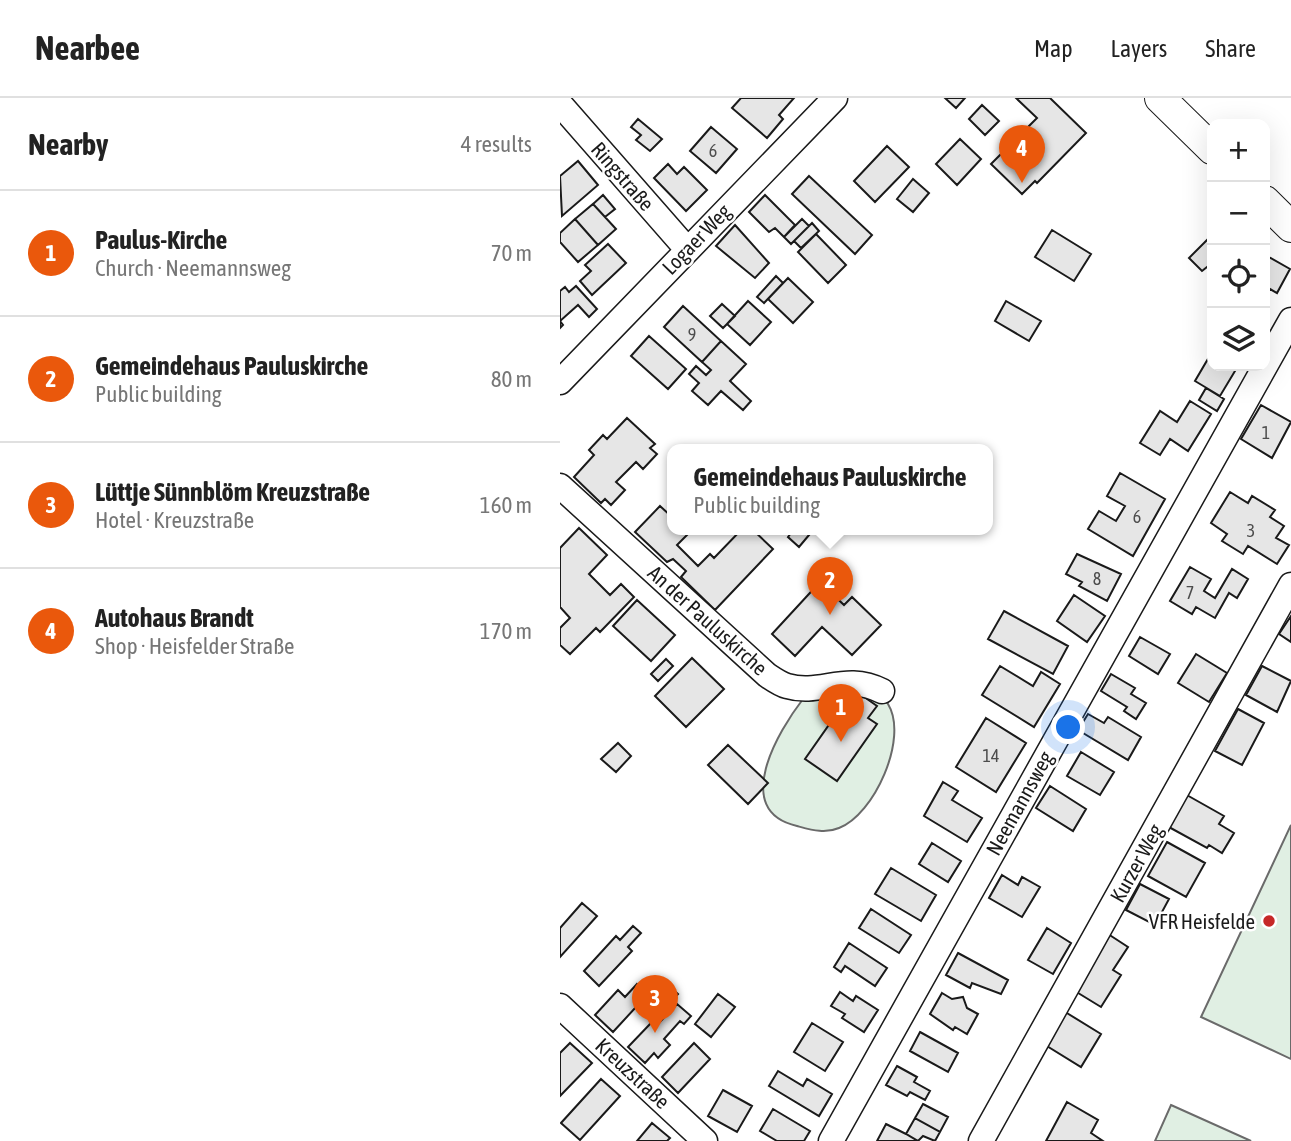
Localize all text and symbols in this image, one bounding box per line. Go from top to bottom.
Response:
text: Nearbee [35,29,140,67]
text: Map [1034,35,1073,62]
text: Layers [1111,35,1167,62]
text: Share [1205,35,1256,62]
map controls [1207,119,1270,371]
button: + [1207,119,1270,182]
pin: 4 [999,125,1045,183]
text: Nearby [28,127,108,161]
text: 4 results [461,131,532,157]
street label: Ringstraße [587,137,659,215]
house number: 6 [709,140,717,161]
button: − [1207,182,1270,245]
street label: Logaer Weg [657,199,735,279]
text: Paulus-Kirche [95,225,227,255]
text: 1 [46,240,56,266]
text: 70 m [491,240,532,266]
button: locate [1207,245,1270,308]
text: Church · Neemannsweg [95,255,291,281]
button: layers [1207,308,1270,371]
house number: 9 [688,324,696,345]
text: Gemeindehaus Pauluskirche [95,351,368,381]
text: 2 [46,366,56,392]
text: 80 m [491,366,532,392]
text: Public building [95,381,222,407]
house number: 1 [1262,422,1270,443]
popup [667,444,993,535]
text: Gemeindehaus Pauluskirche [693,462,967,492]
text: Lüttje Sünnblöm Kreuzstraße [95,477,370,507]
text: 3 [46,492,56,518]
text: 160 m [480,492,532,518]
text: Public building [693,492,820,518]
house number: 6 [1133,506,1141,527]
text: Hotel · Kreuzstraße [95,507,254,533]
house number: 3 [1247,520,1255,541]
pin: 2 [807,557,853,615]
street label: An der Pauluskirche [644,560,772,680]
house number: 8 [1093,568,1101,589]
house number: 7 [1186,582,1194,603]
text: Autohaus Brandt [95,603,254,633]
text: 4 [46,618,56,644]
text: 170 m [480,618,532,644]
text: Shop · Heisfelder Straße [95,633,294,659]
pin: 1 [818,684,864,742]
your location [1051,710,1085,744]
house number: 14 [983,745,999,766]
street label: Neemannsweg [981,747,1057,859]
street label: Kurzer Weg [1105,820,1167,906]
place label: VFR Heisfelde [1149,909,1255,933]
marker: VFR Heisfelde [1261,913,1277,929]
pin: 3 [632,975,678,1033]
street label: Kreuzstraße [591,1033,675,1113]

